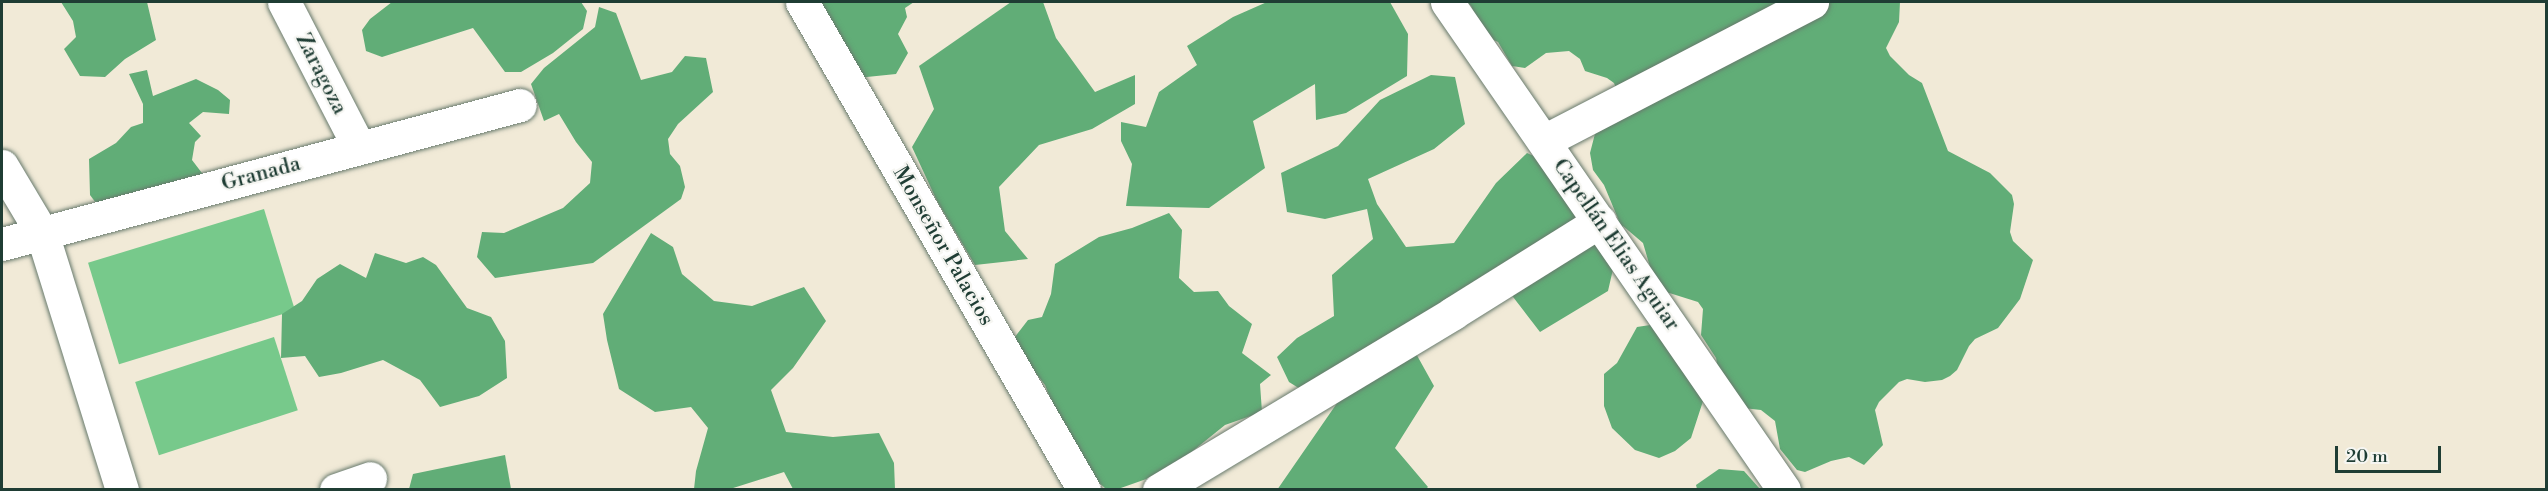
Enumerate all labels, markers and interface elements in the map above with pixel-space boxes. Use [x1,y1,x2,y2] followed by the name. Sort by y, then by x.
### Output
[290,29,352,119] street label: Zaragoza
[219,151,303,197] street label: Granada
[1547,154,1685,336] street label: Capellán Elias Aguiar
[887,162,999,330] street label: Monseñor Palacios
[2338,434,2444,472] scale bar
[2346,445,2388,468] text: 20 m

